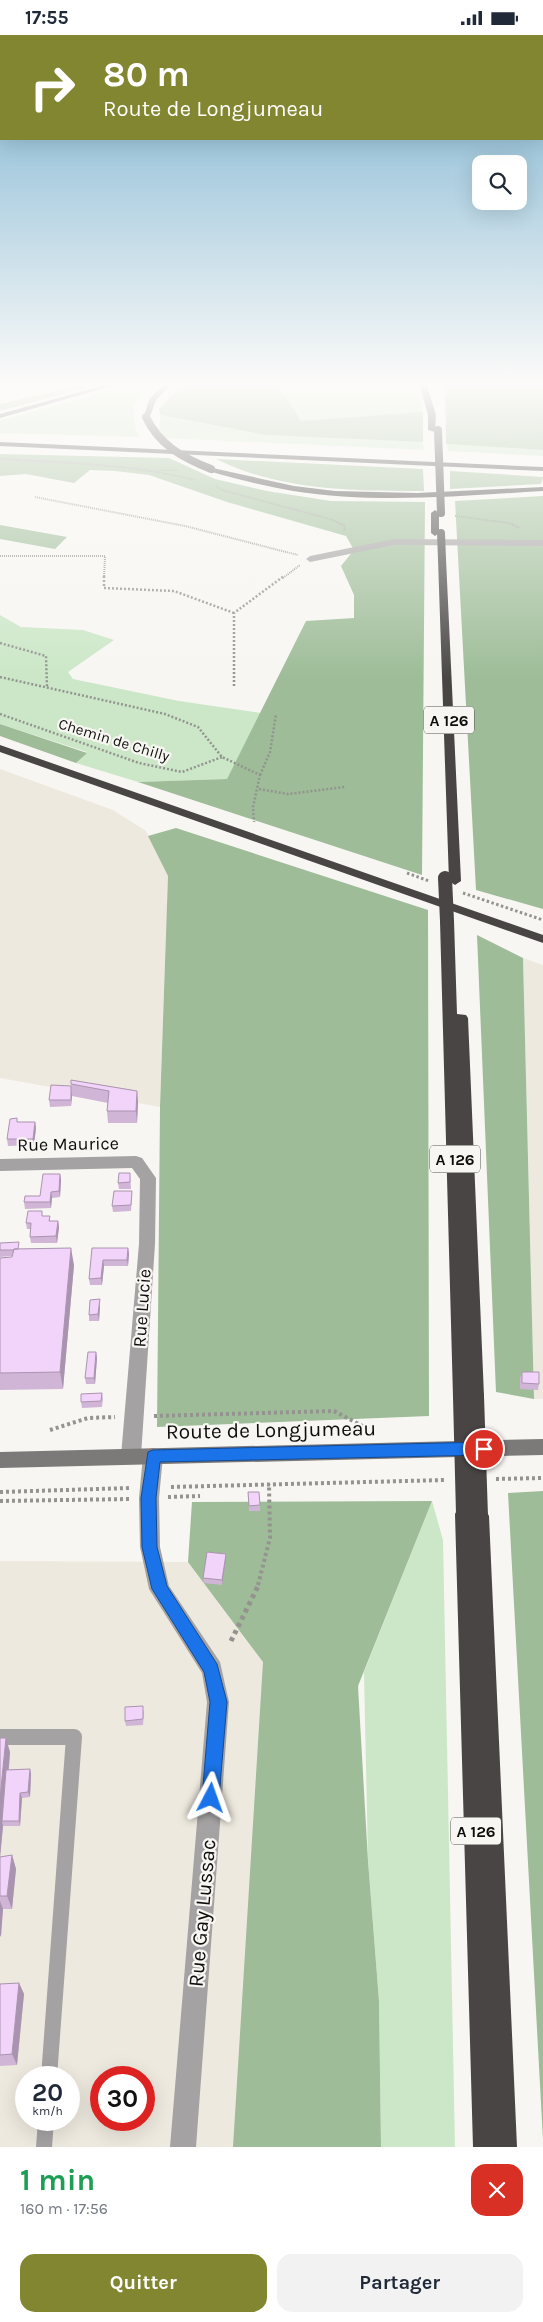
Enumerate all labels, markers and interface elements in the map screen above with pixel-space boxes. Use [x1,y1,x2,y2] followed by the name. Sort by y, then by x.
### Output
[25,7,68,29] text: 17:55
[103,54,190,95] text: 80 m
[20,55,85,120] icon: right
[103,96,323,122] text: Route de Longjumeau
[472,155,527,210] map controls
[472,155,527,210] button: search
[424,707,474,733] road number: A 126
[56,715,172,765] street label: Chemin de Chilly
[17,1132,119,1156] street label: Rue Maurice
[430,1145,480,1173] road number: A 126
[128,1268,156,1348] street label: Rue Lucie
[166,1416,376,1444] street label: Route de Longjumeau
[463,1428,505,1470] pin
[470,1435,498,1463] icon: arrive
[184,1771,236,1823] position arrow
[451,1817,501,1845] road number: A 126
[184,1838,220,1988] street label: Rue Gay Lussac
[90,2066,155,2131] speed limit sign: 30
[32,2078,63,2107] text: 20
[32,2104,63,2118] text: km/h
[20,2162,95,2198] text: 1 min
[471,2164,523,2216] button: close
[20,2199,108,2218] text: 160 m · 17:56
[20,2254,267,2312] button: Quitter
[277,2254,523,2312] button: Partager

